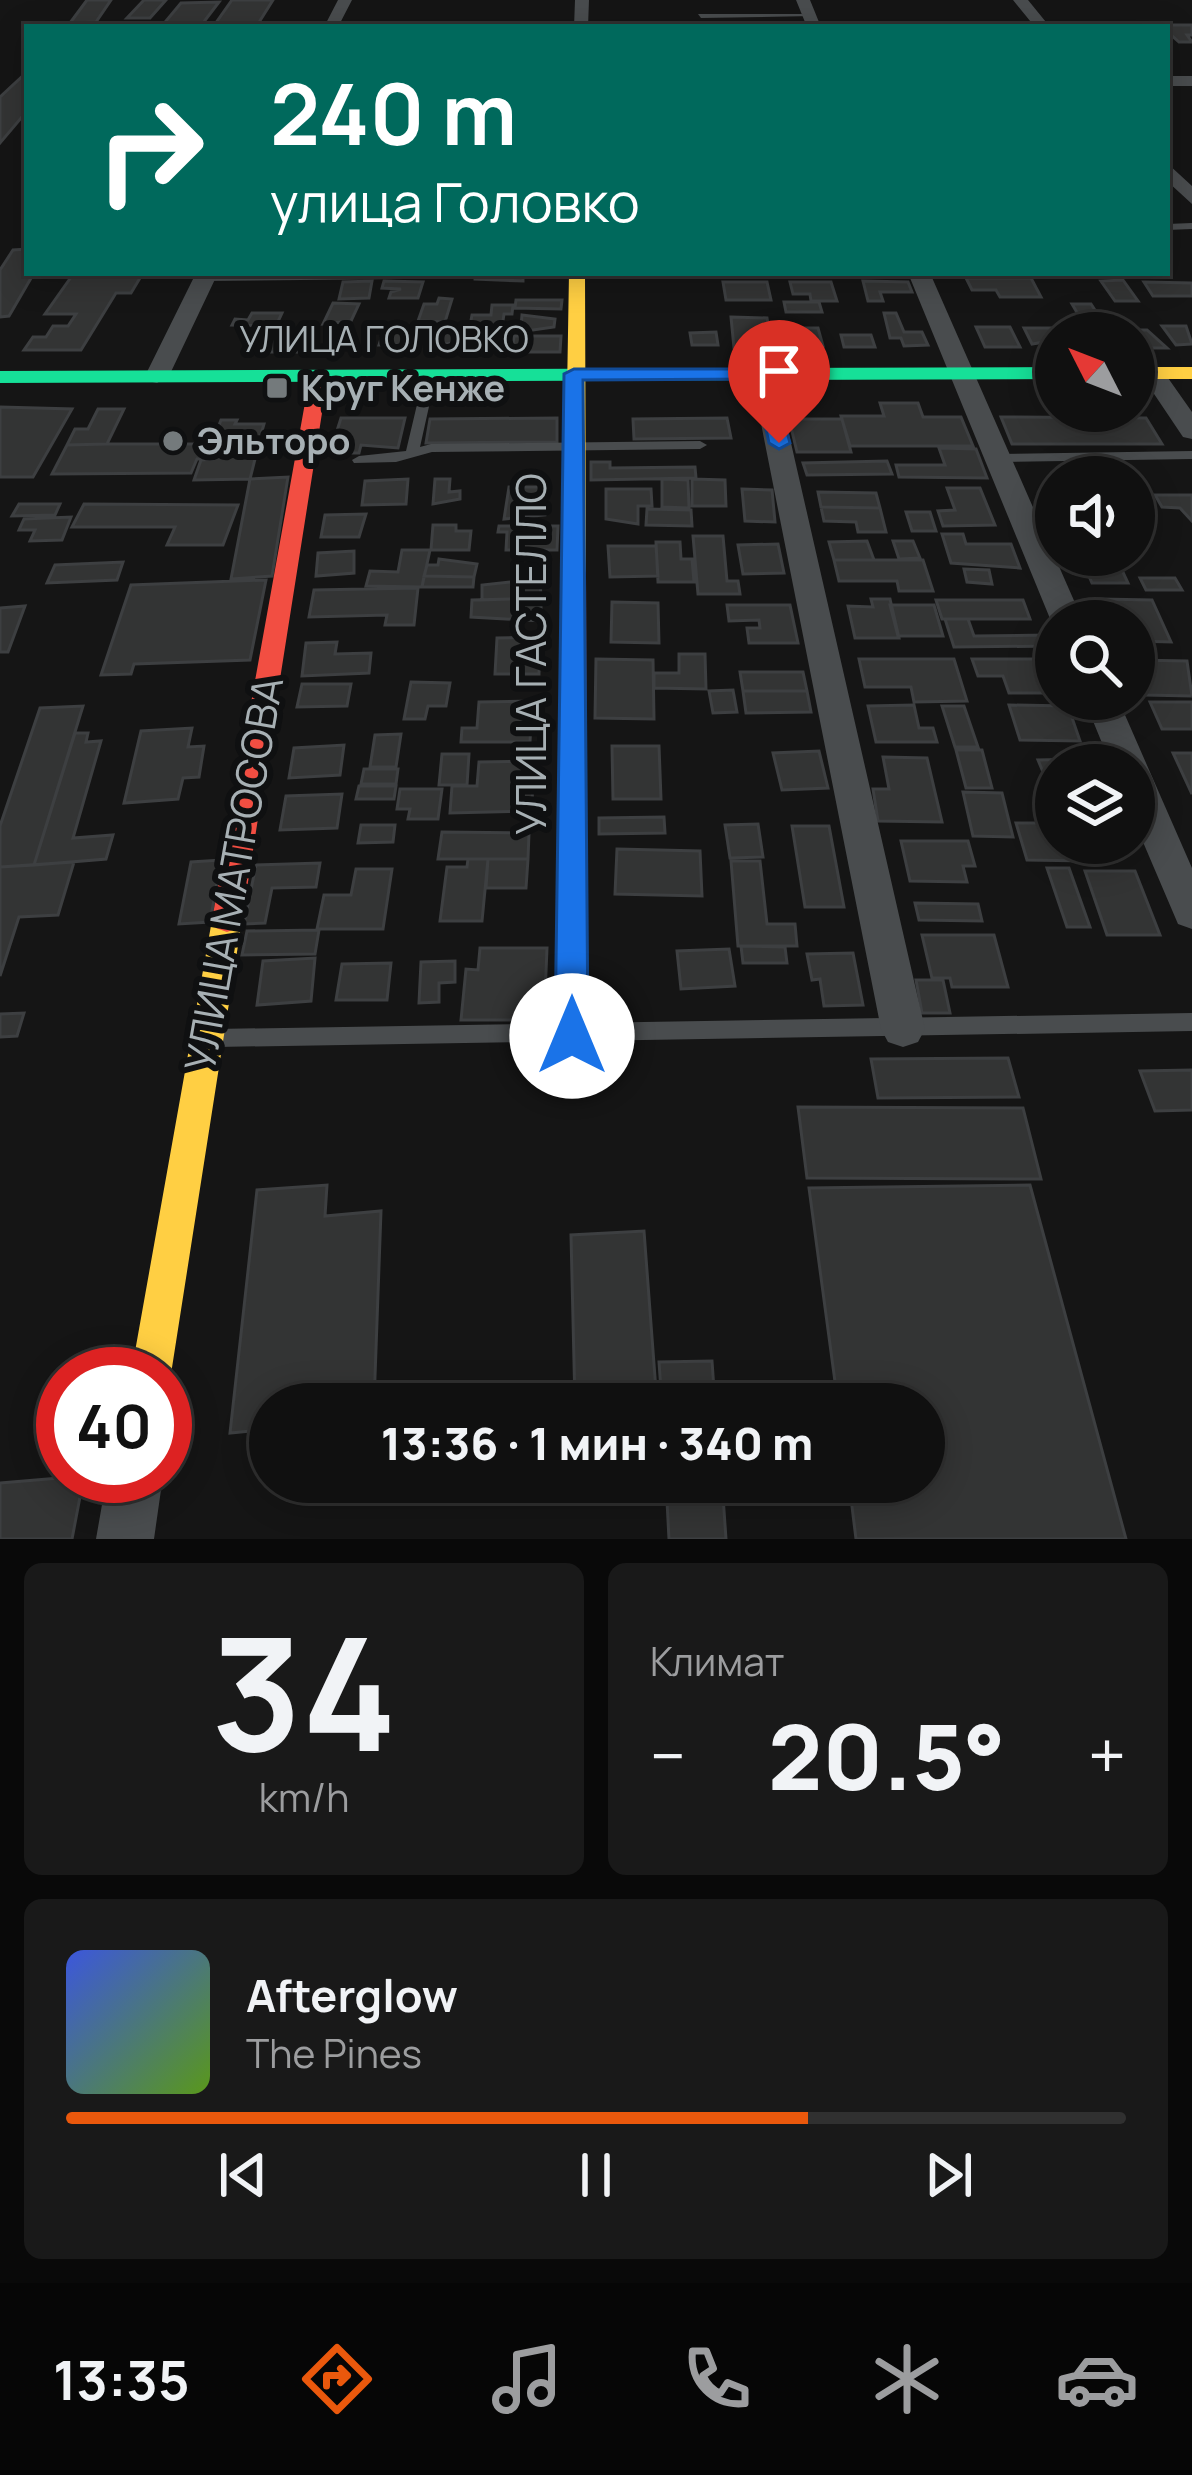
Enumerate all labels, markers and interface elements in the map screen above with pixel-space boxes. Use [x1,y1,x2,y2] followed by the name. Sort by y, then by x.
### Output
[270,55,517,170] text: 240 m
[72,72,228,228] icon: right
[270,164,640,238] text: улица Головко
[1035,312,1155,432] north arrow
[1035,312,1155,864] map controls
[239,314,529,363] street label: УЛИЦА ГОЛОВКО
[728,320,830,443] pin
[746,338,812,404] icon: arrive
[301,363,505,412] place label: Круг Кенже
[264,375,290,401] marker: Круг Кенже
[197,416,351,465] place label: Эльторо
[160,428,186,454] marker: Эльторо
[1035,456,1155,576] button: sound
[501,473,559,835] street label: УЛИЦА ГАСТЕЛЛО
[1035,600,1155,720] button: search
[170,672,296,1076] street label: УЛИЦА МАТРОСОВА
[1035,744,1155,864] button: layers
[509,973,635,1099] position arrow
[36,1347,192,1503] speed limit sign: 40
[381,1412,813,1474] text: 13:36 · 1 мин · 340 m
[211,1585,397,1798] text: 34
[650,1634,785,1688] text: Климат
[768,1694,1005,1817] text: 20.5°
[650,1710,686,1800] text: −
[1088,1710,1126,1800] text: +
[259,1770,349,1824] text: km/h
[246,1964,458,2026] text: Afterglow
[246,2026,422,2080] text: The Pines
[210,2142,276,2208] icon: previous
[563,2142,629,2208] icon: pause
[916,2142,982,2208] icon: next
[295,2337,379,2421] icon: directions
[485,2337,569,2421] icon: music
[675,2337,759,2421] icon: phone
[865,2337,949,2421] icon: climate
[1055,2337,1139,2421] icon: car
[53,2342,190,2416] text: 13:35

